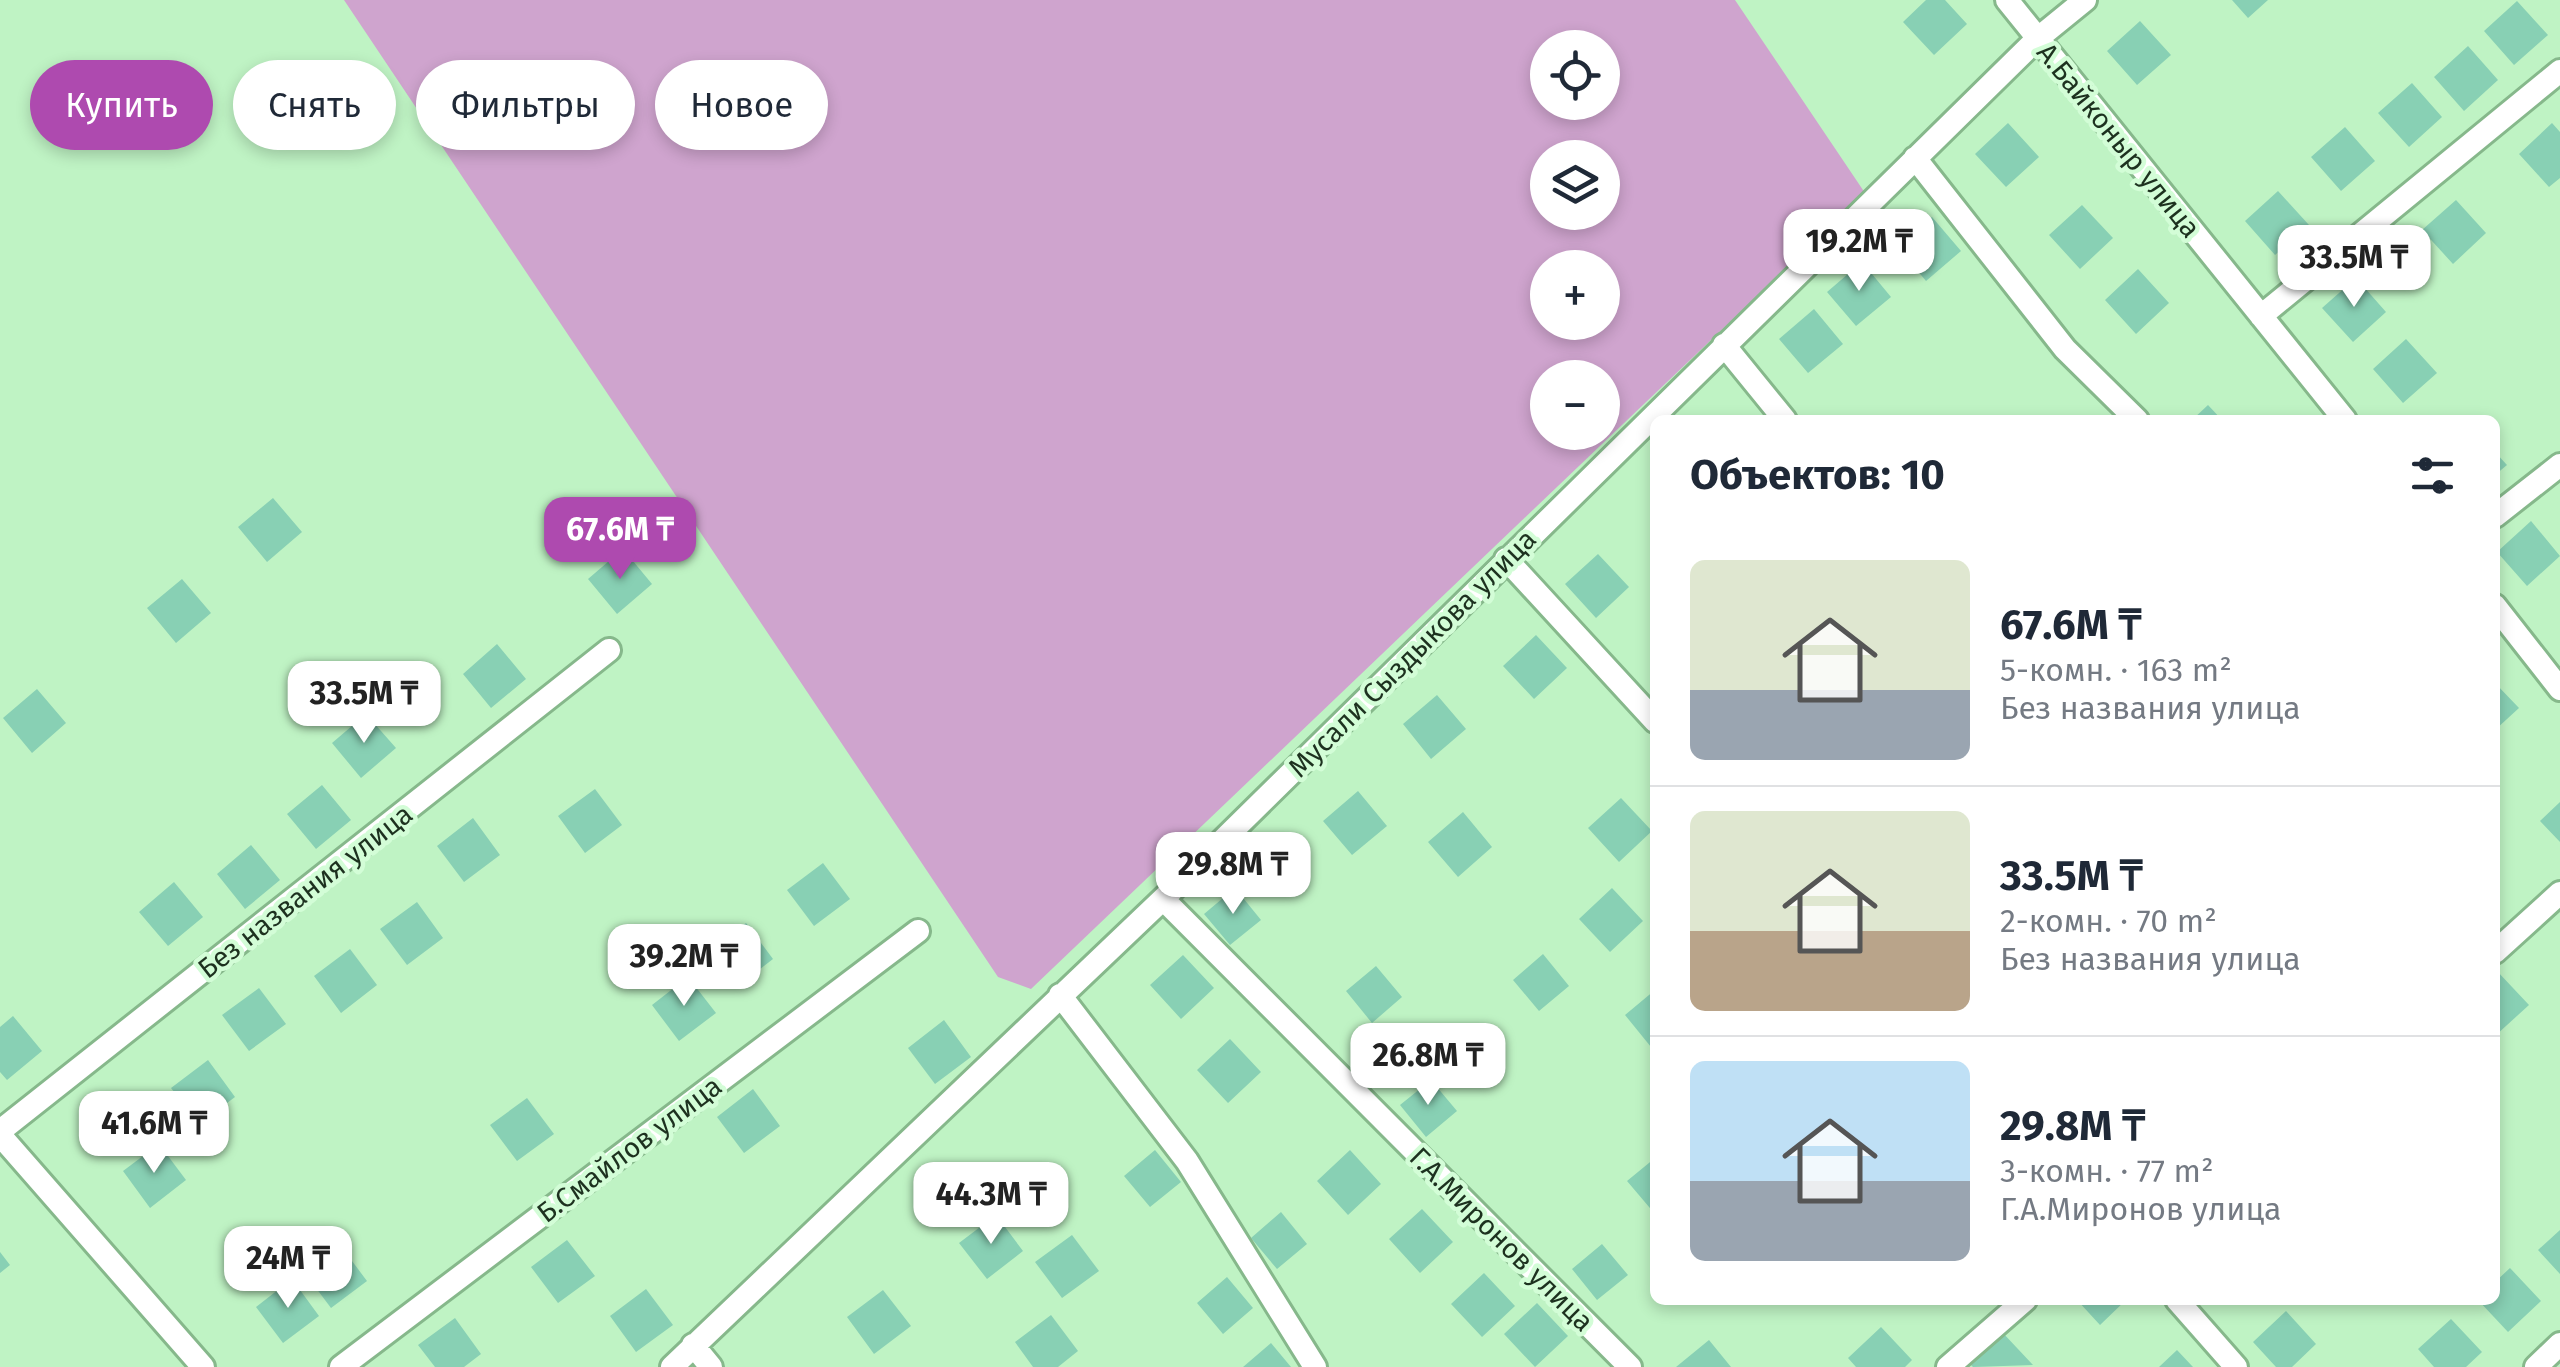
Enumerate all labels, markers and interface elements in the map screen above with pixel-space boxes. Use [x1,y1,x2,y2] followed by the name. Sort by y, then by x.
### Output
[1530,30,1620,450] map controls
[1530,30,1620,120] button: locate
[2030,36,2207,244] street label: А.Байконыр улица
[30,60,213,150] chip: Купить
[233,60,396,150] chip: Снять
[416,60,635,150] chip: Фильтры
[655,60,828,150] chip: Новое
[1530,140,1620,230] button: layers
[1767,209,1951,294] pin: 19.2M ₸
[1805,222,1913,260] text: 19.2M ₸
[2262,225,2446,310] pin: 33.5M ₸
[2300,238,2408,276] text: 33.5M ₸
[1530,250,1620,340] button: +
[1530,360,1620,450] button: −
[2405,448,2460,503] icon: filters
[1690,450,1945,500] text: Объектов: 10
[528,497,712,582] pin: 67.6M ₸
[566,510,674,548] text: 67.6M ₸
[1282,523,1543,784] street label: Мусали Сыздыкова улица
[1770,600,1890,720] icon: home
[2000,600,2142,650] text: 67.6M ₸
[2000,651,2232,689] text: 5-комн. · 163 m²
[272,661,456,746] pin: 33.5M ₸
[310,674,418,712] text: 33.5M ₸
[2000,689,2301,727] text: Без названия улица
[192,797,419,985] street label: Без названия улица
[1141,832,1325,917] pin: 29.8M ₸
[1178,845,1288,883] text: 29.8M ₸
[1770,851,1890,971] icon: home
[2000,851,2143,901] text: 33.5M ₸
[2000,902,2217,940] text: 2-комн. · 70 m²
[592,924,776,1009] pin: 39.2M ₸
[630,937,738,975] text: 39.2M ₸
[2000,940,2301,978] text: Без названия улица
[1336,1023,1520,1108] pin: 26.8M ₸
[1372,1036,1484,1074] text: 26.8M ₸
[530,1069,728,1230] street label: Б.Смайлов улица
[62,1091,246,1176] pin: 41.6M ₸
[1770,1101,1890,1221] icon: home
[2000,1101,2145,1151] text: 29.8M ₸
[101,1104,207,1142] text: 41.6M ₸
[1403,1141,1600,1338] street label: Г.А.Миронов улица
[2000,1152,2214,1190] text: 3-комн. · 77 m²
[899,1162,1083,1247] pin: 44.3M ₸
[935,1175,1047,1213] text: 44.3M ₸
[2000,1190,2282,1228] text: Г.А.Миронов улица
[218,1226,358,1311] pin: 24M ₸
[246,1239,330,1277] text: 24M ₸

